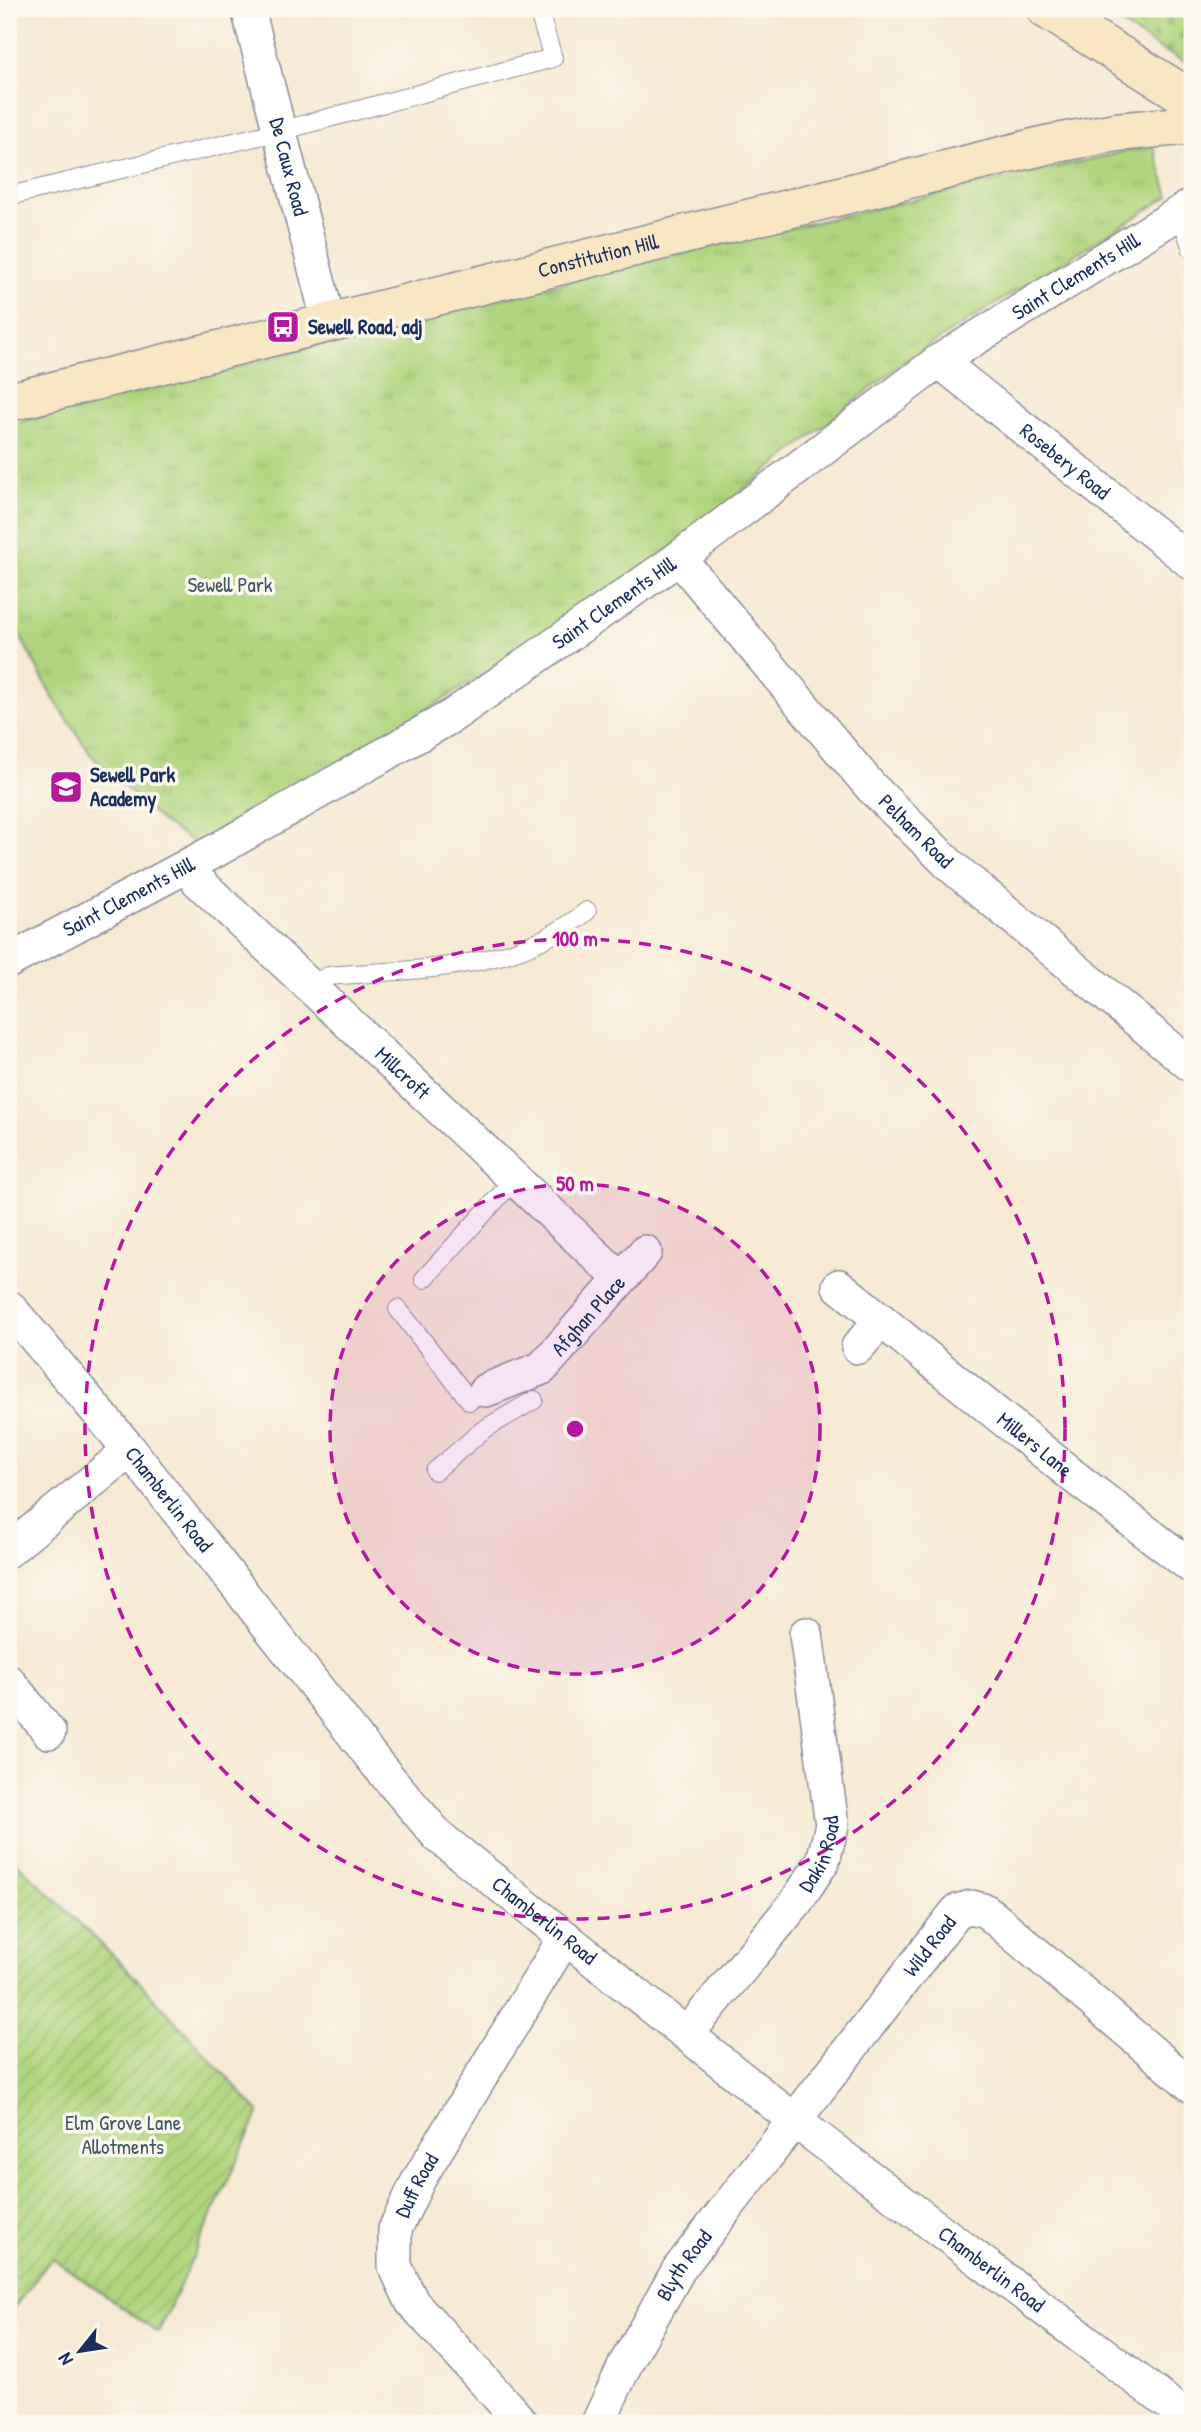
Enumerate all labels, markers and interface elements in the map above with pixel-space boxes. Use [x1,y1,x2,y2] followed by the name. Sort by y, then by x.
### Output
[263,115,316,219] street label: De Caux Road
[1006,225,1146,327] street label: Saint Clements Hill
[535,226,662,284] street label: Constitution Hill
[264,308,302,346] bus stop icon: Sewell Road, adj
[308,312,423,341] place label: Sewell Road, adj
[1014,416,1116,506] street label: Rosebery Road
[546,549,683,656] street label: Saint Clements Hill
[187,570,273,599] park label: Sewell Park
[90,760,175,814] place label: Sewell Park Academy
[47,768,85,806] school or university icon: Sewell Park Academy
[872,787,960,875] street label: Pelham Road
[58,849,201,944] street label: Saint Clements Hill
[552,924,598,953] text: 100 m
[369,1040,437,1107] street label: Millcroft
[556,1169,594,1198] text: 50 m
[544,1269,632,1362] street label: Afghan Place
[991,1405,1079,1484] street label: Millers Lane
[563,1417,587,1441] centre of rings
[118,1440,220,1558] street label: Chamberlin Road
[791,1814,846,1898] street label: Dakin Road
[486,1869,603,1971] street label: Chamberlin Road
[896,1909,963,1983] street label: Wild Road
[65,2108,181,2161] park label: Elm Grove Lane Allotments
[388,2148,445,2222] street label: Duff Road
[932,2219,1051,2319] street label: Chamberlin Road
[649,2223,718,2306] street label: Blyth Road
[46,2316,116,2386] north arrow
[51,2349,79,2370] text: N

